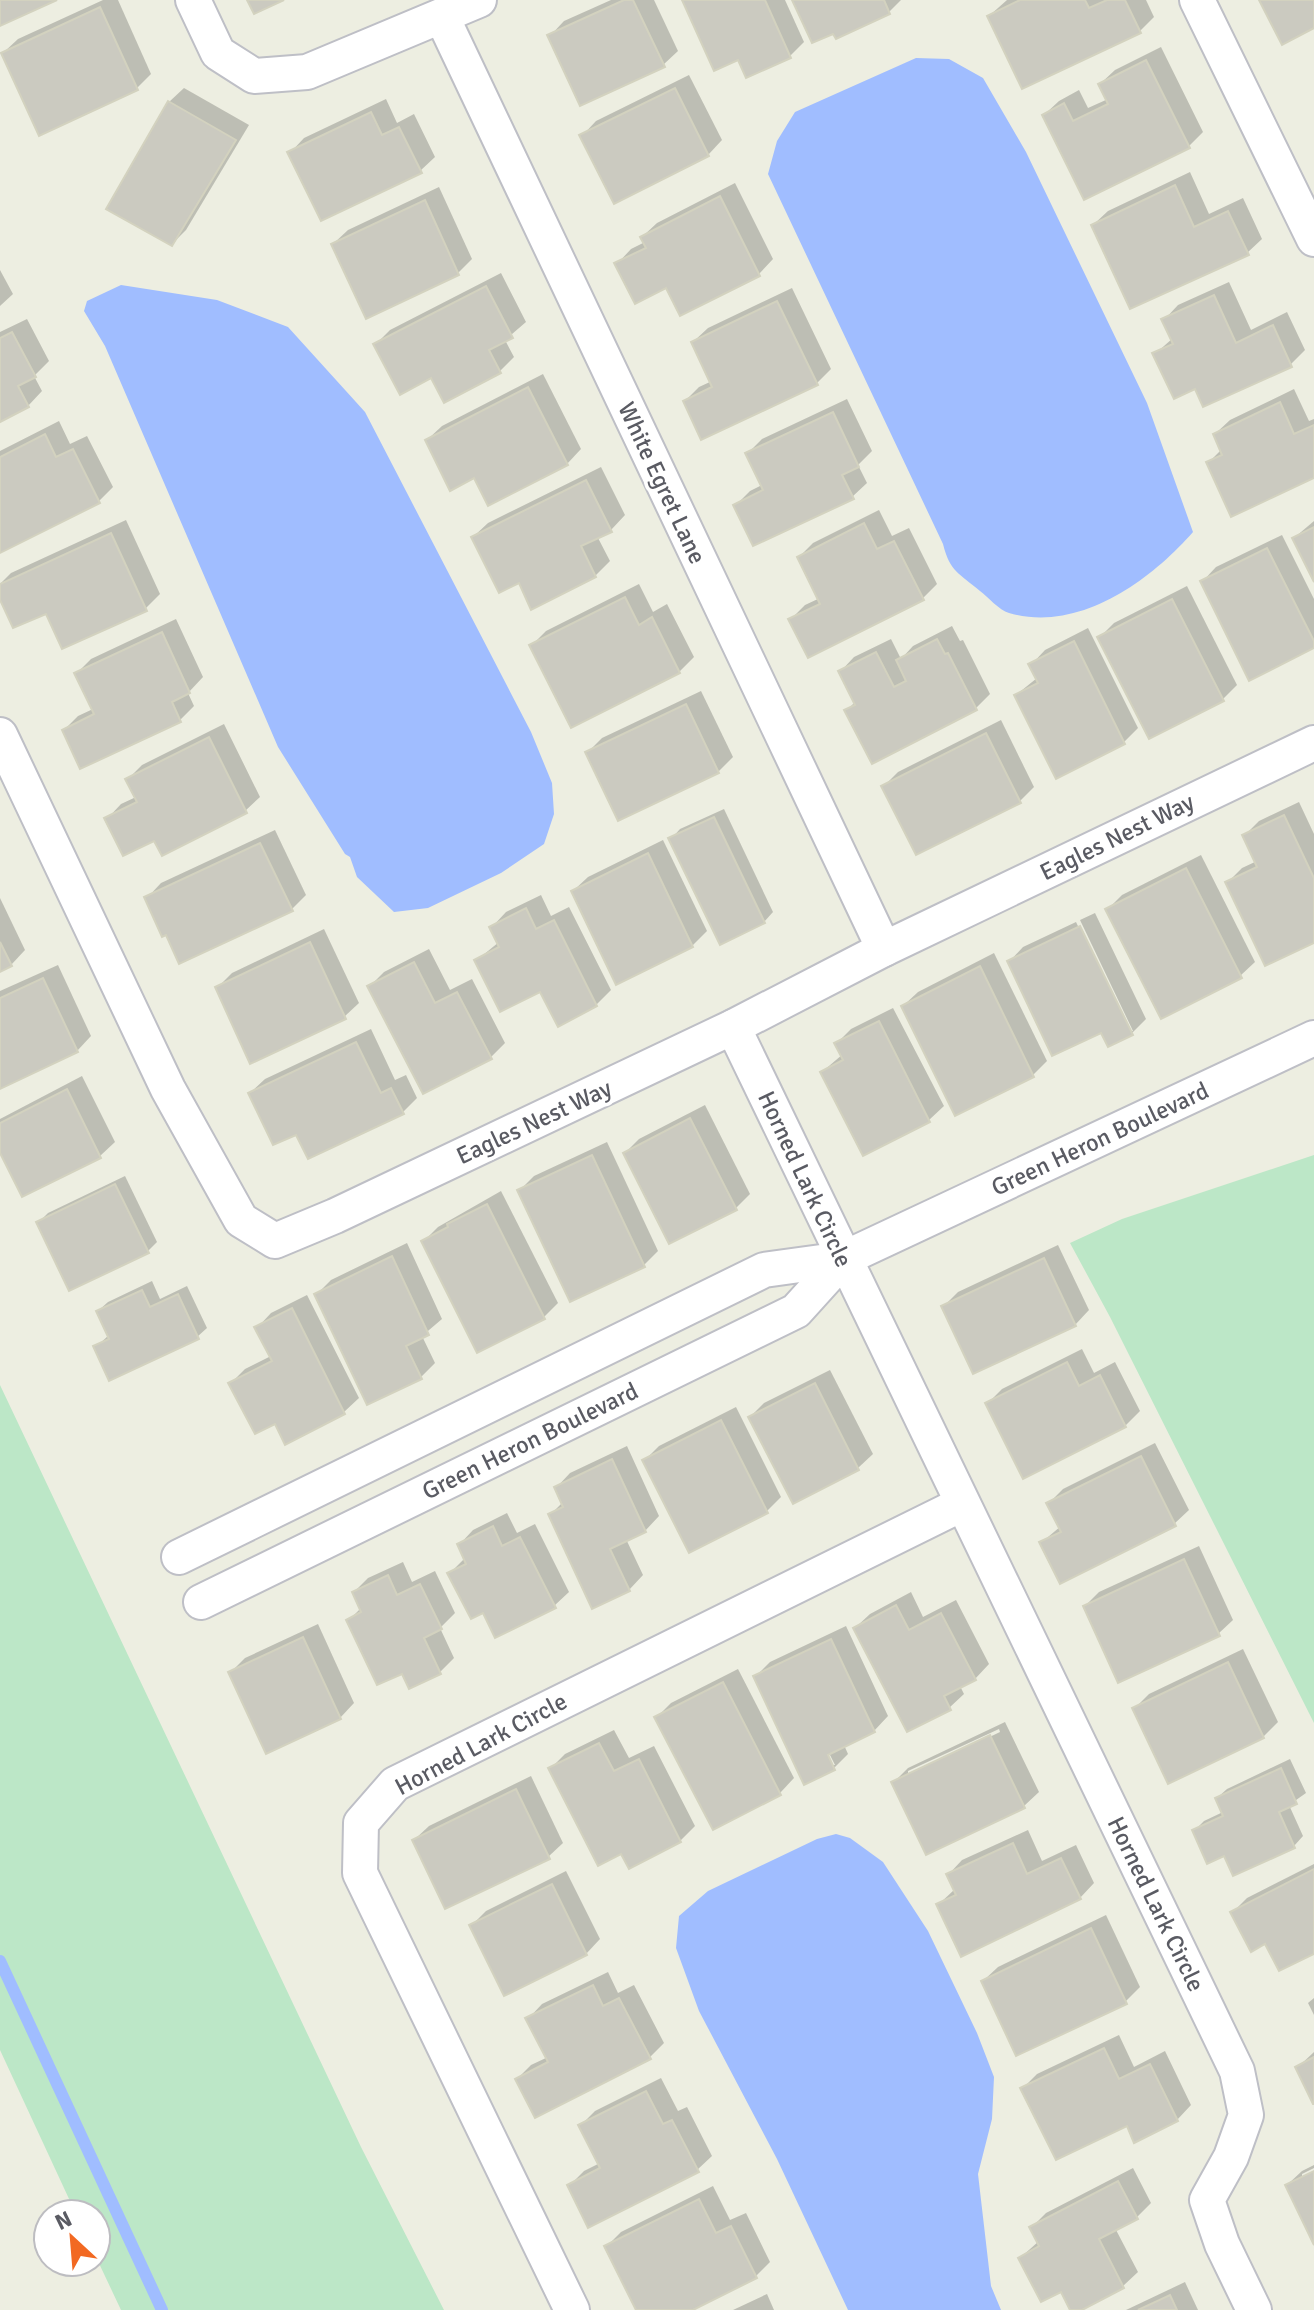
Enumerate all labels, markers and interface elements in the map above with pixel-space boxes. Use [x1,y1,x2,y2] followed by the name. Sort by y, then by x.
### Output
[611,397,713,569] street label: White Egret Lane
[1035,787,1199,887] street label: Eagles Nest Way
[452,1073,616,1171] street label: Eagles Nest Way
[986,1075,1214,1203] street label: Green Heron Boulevard
[751,1086,859,1272] street label: Horned Lark Circle
[417,1376,643,1506] street label: Green Heron Boulevard
[390,1686,572,1802] street label: Horned Lark Circle
[1101,1812,1211,1996] street label: Horned Lark Circle
[32,2198,112,2278] north arrow
[51,2205,76,2236] text: N

